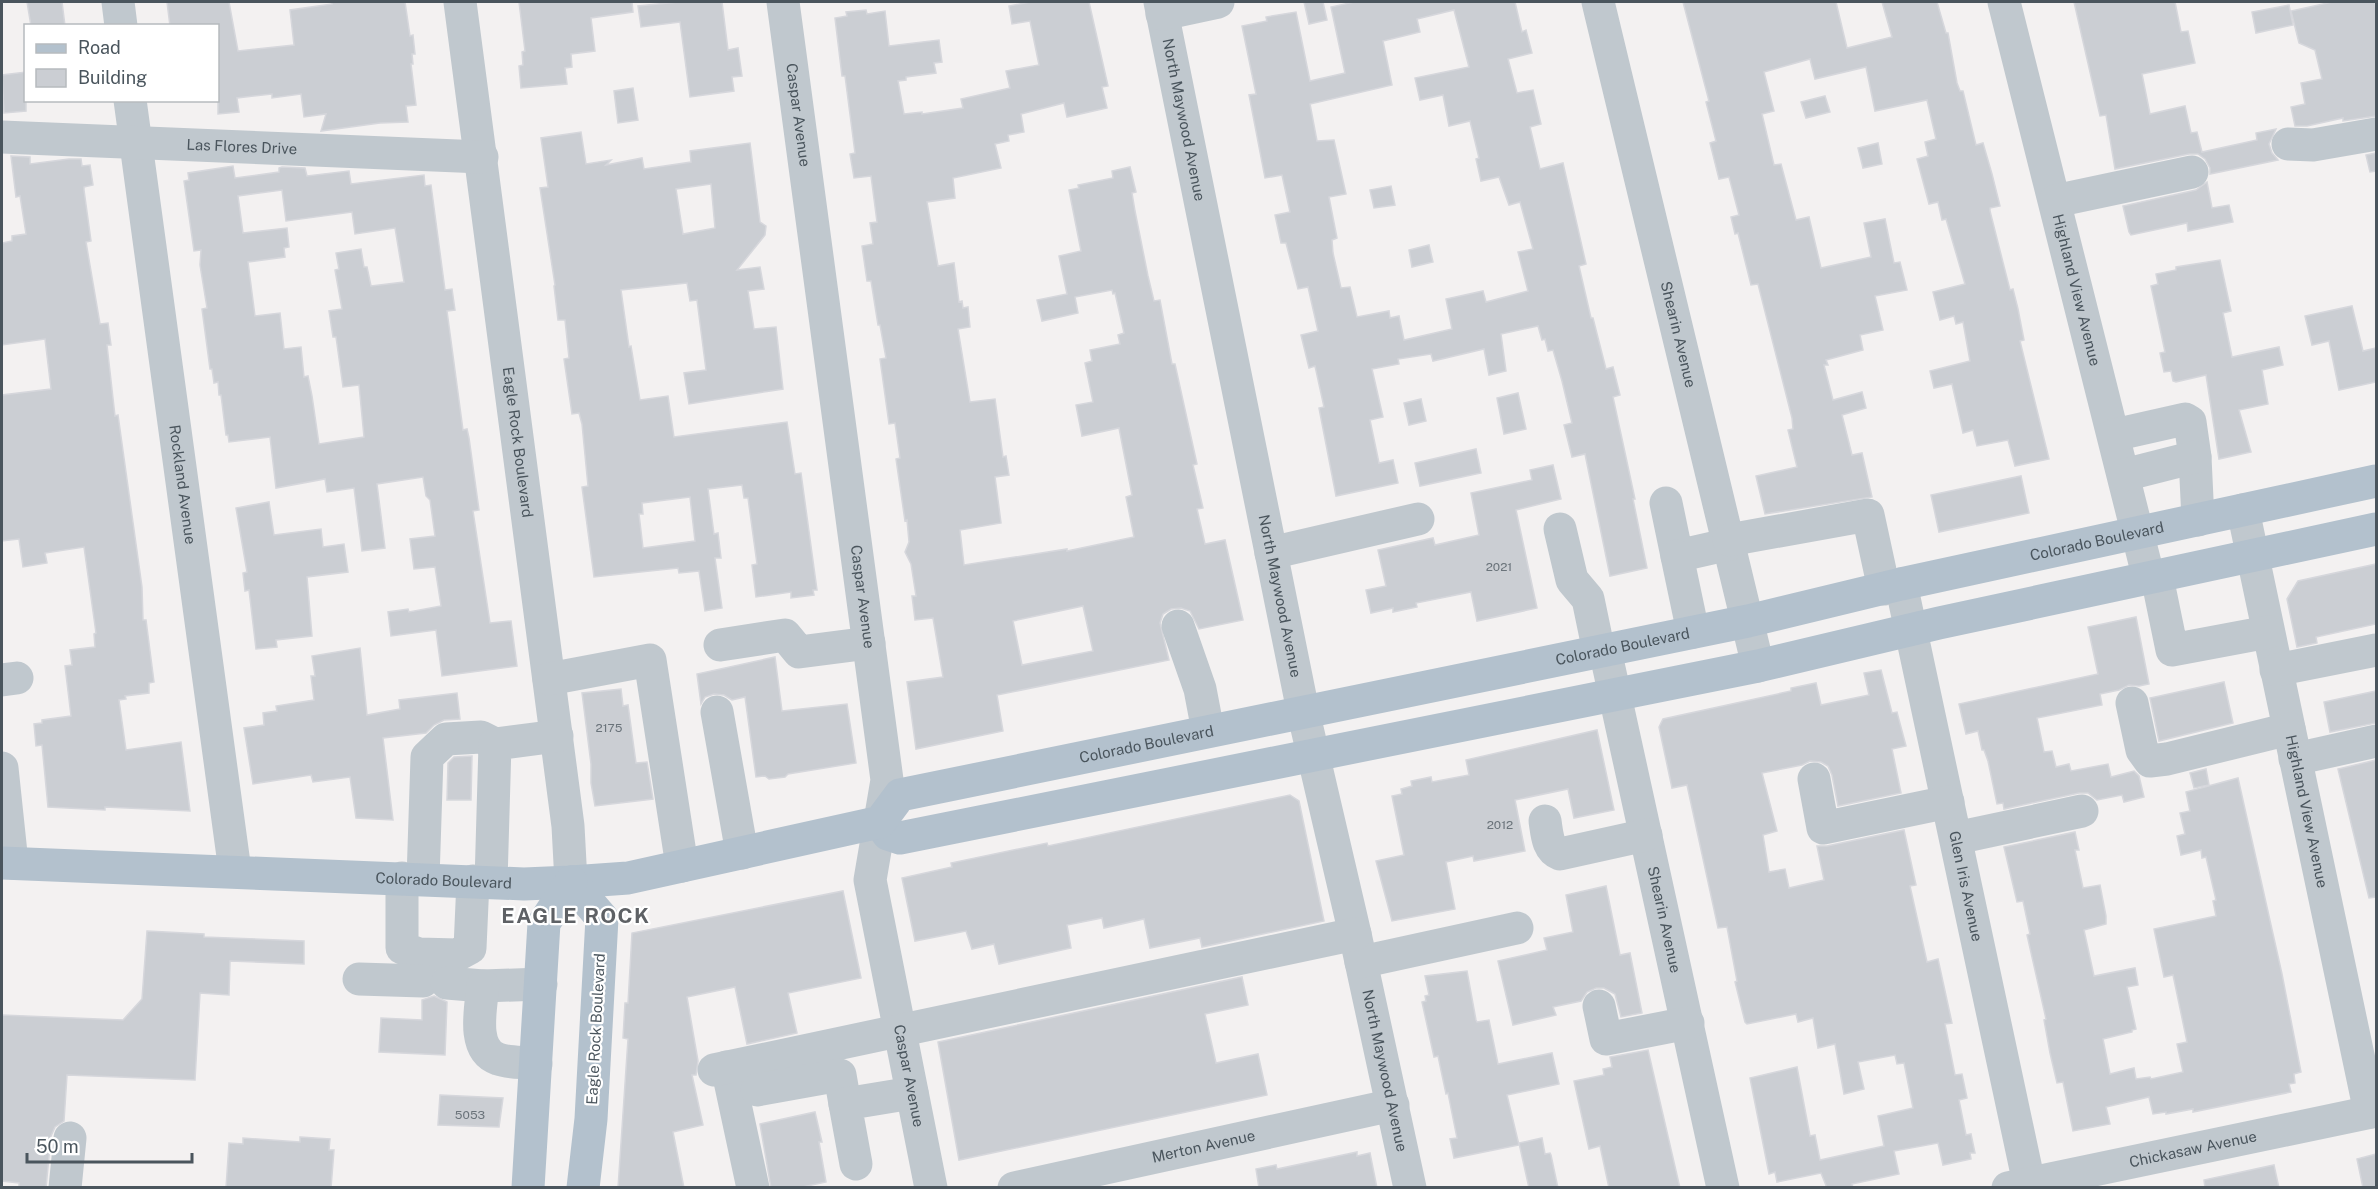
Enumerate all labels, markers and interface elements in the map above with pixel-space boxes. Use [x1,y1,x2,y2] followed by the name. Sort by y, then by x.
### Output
[24,24,219,102] legend
[78,37,121,58] text: Road
[1160,37,1209,202] street label: North Maywood Avenue
[783,62,814,168] street label: Caspar Avenue
[78,67,147,88] text: Building
[186,136,298,157] street label: Las Flores Drive
[2050,212,2104,368] street label: Highland View Avenue
[1658,279,1700,389] street label: Shearin Avenue
[500,366,536,519] street label: Eagle Rock Boulevard
[166,424,199,545] street label: Rockland Avenue
[1256,513,1305,679] street label: North Maywood Avenue
[2028,518,2165,564] street label: Colorado Boulevard
[848,544,878,649] street label: Caspar Avenue
[1486,560,1512,574] house number: 2021
[1554,624,1691,668] street label: Colorado Boulevard
[596,721,623,735] house number: 2175
[1078,722,1215,766] street label: Colorado Boulevard
[2283,733,2331,889] street label: Highland View Avenue
[1487,818,1513,832] house number: 2012
[1946,829,1986,943] street label: Glen Iris Avenue
[1645,864,1685,975] street label: Shearin Avenue
[375,869,512,892] street label: Colorado Boulevard
[501,903,651,928] district label: EAGLE ROCK
[583,953,608,1105] street label: Eagle Rock Boulevard
[1359,988,1411,1153] street label: North Maywood Avenue
[891,1023,928,1129] street label: Caspar Avenue
[455,1108,485,1122] house number: 5053
[27,1126,192,1164] scale bar
[1150,1126,1257,1166] street label: Merton Avenue
[2128,1127,2258,1170] street label: Chickasaw Avenue
[36,1136,79,1157] text: 50 m

